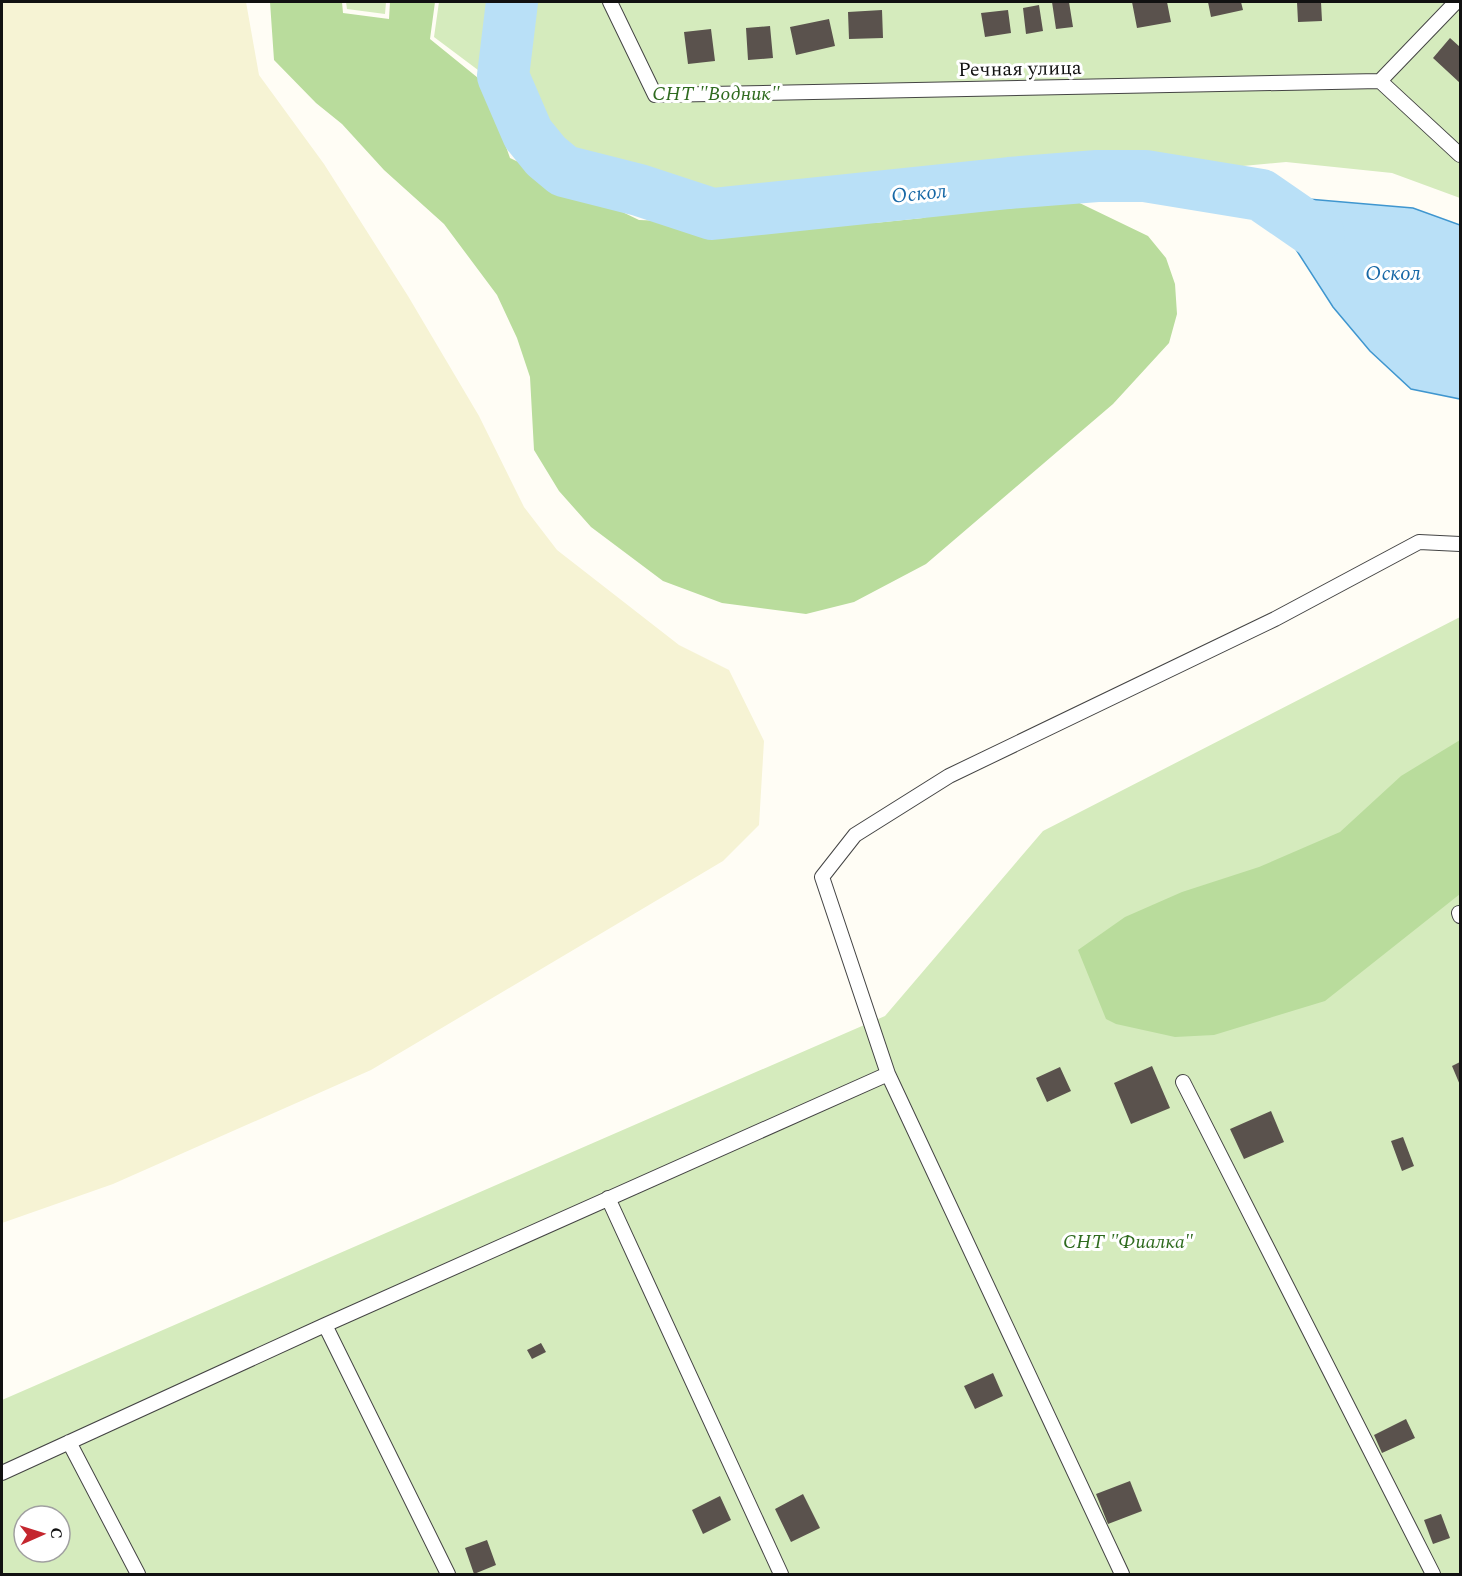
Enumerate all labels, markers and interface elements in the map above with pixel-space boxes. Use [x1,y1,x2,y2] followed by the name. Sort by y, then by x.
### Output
[958,53,1082,85] street label: Речная улица
[652,79,780,109] park label: СНТ "Водник"
[890,175,948,213] water label: Оскол
[1365,258,1421,290] water label: Оскол
[1063,1227,1193,1257] park label: СНТ "Фиалка"
[12,1504,72,1564] north arrow
[44,1527,68,1540] text: С

